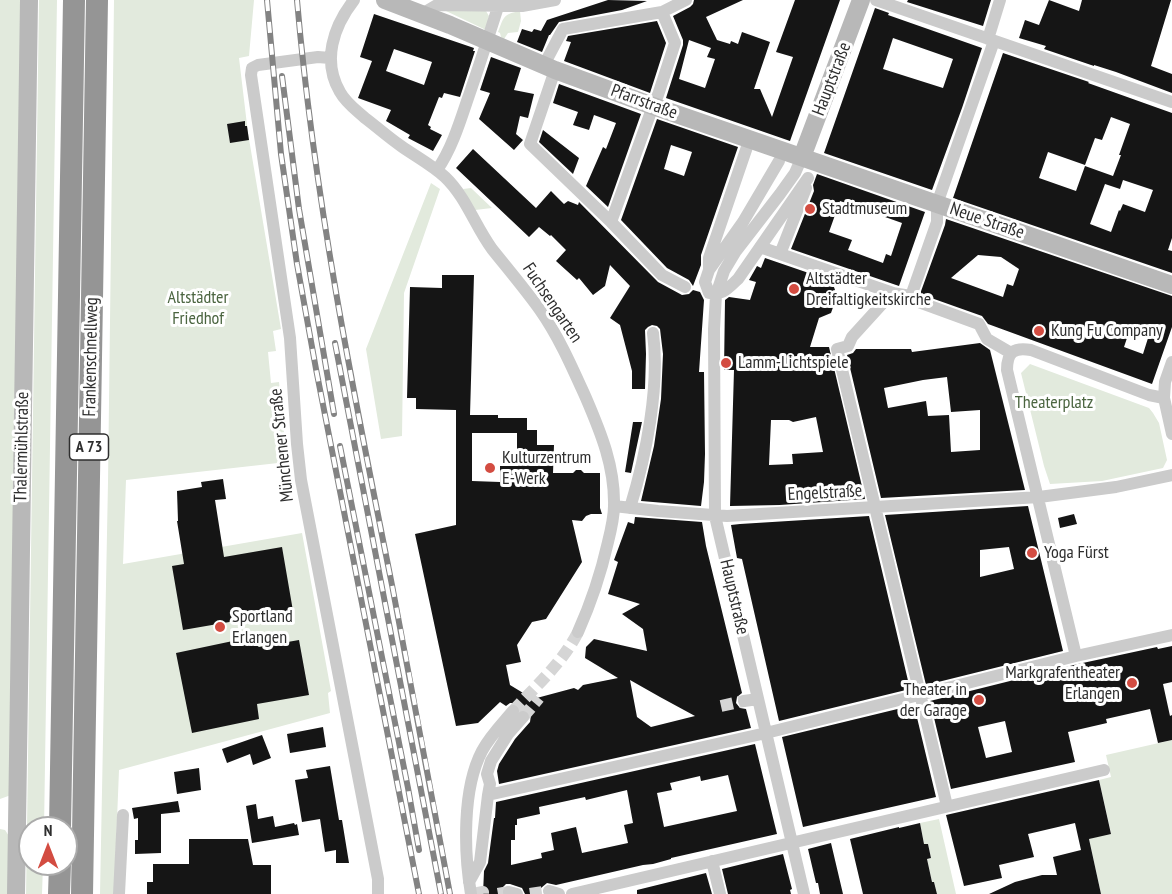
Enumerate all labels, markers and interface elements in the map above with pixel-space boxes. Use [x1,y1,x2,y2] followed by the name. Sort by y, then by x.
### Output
[808,39,856,119] street label: Hauptstraße
[608,80,680,124] street label: Pfarrstraße
[822,198,907,220] place label: Stadtmuseum
[947,198,1027,244] street label: Neue Straße
[803,202,817,216] marker: Stadtmuseum
[517,259,587,347] street label: Fuchsengarten
[806,268,931,310] place label: Altstädter Dreifaltigkeitskirche
[787,282,801,296] marker: Altstädter Dreifaltigkeitskirche
[168,287,228,330] park label: Altstädter Friedhof
[79,297,103,417] street label: Frankenschnellweg
[1051,320,1163,342] place label: Kung Fu Company
[1032,324,1046,338] marker: Kung Fu Company
[738,352,849,374] place label: Lamm-Lichtspiele
[719,356,733,370] marker: Lamm-Lichtspiele
[265,387,299,503] street label: Münchener Straße
[10,391,34,503] street label: Thalermühlstraße
[1015,392,1093,414] park label: Theaterplatz
[70,434,109,460] road number: A 73
[502,447,591,490] place label: Kulturzentrum E-Werk
[483,461,497,475] marker: Kulturzentrum E-Werk
[787,480,863,506] street label: Engelstraße
[1044,542,1109,564] place label: Yoga Fürst
[1025,546,1039,560] marker: Yoga Fürst
[715,557,753,637] street label: Hauptstraße
[232,606,293,648] place label: Sportland Erlangen
[213,620,227,634] marker: Sportland Erlangen
[1005,662,1120,704] place label: Markgrafentheater Erlangen
[1125,676,1139,690] marker: Markgrafentheater Erlangen
[900,679,967,722] place label: Theater in der Garage
[972,693,986,707] marker: Theater in der Garage
[18,816,78,876] north arrow
[44,820,52,840] text: N

